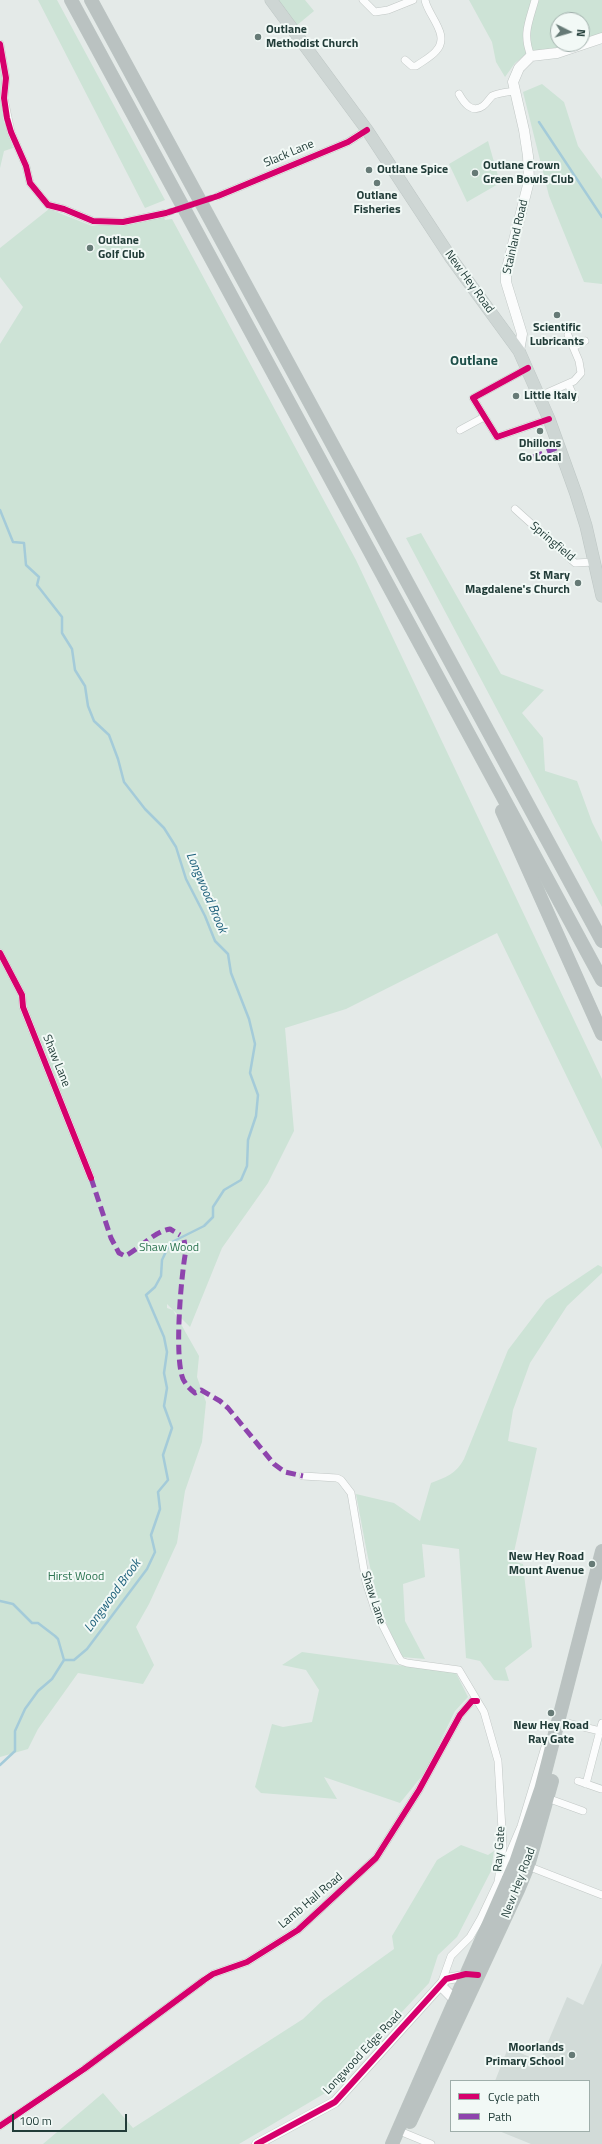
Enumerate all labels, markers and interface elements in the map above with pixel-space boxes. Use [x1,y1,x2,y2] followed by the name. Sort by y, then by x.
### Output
[550,12,590,52] north arrow
[266,23,358,51] place label: Outlane Methodist Church
[573,28,589,37] text: N
[253,32,263,42] marker: Outlane Methodist Church
[262,137,316,171] street label: Slack Lane
[483,159,574,187] place label: Outlane Crown Green Bowls Club
[377,163,448,177] place label: Outlane Spice
[364,165,374,175] marker: Outlane Spice
[470,168,480,178] marker: Outlane Crown Green Bowls Club
[372,178,382,188] marker: Outlane Fisheries
[353,189,401,217] place label: Outlane Fisheries
[500,198,532,276] street label: Stainland Road
[98,234,145,262] place label: Outlane Golf Club
[85,243,95,253] marker: Outlane Golf Club
[441,248,497,316] street label: New Hey Road
[552,310,562,320] marker: Scientific Lubricants
[530,321,584,349] place label: Scientific Lubricants
[450,354,498,370] district label: Outlane
[524,389,577,403] place label: Little Italy
[511,391,521,401] marker: Little Italy
[535,426,545,436] marker: Dhillons Go Local
[518,437,562,465] place label: Dhillons Go Local
[527,519,577,565] street label: Springfield
[465,569,570,597] place label: St Mary Magdalene's Church
[573,578,583,588] marker: St Mary Magdalene's Church
[182,850,230,936] water label: Longwood Brook
[39,1033,73,1089] street label: Shaw Lane
[139,1241,199,1255] park label: Shaw Wood
[509,1550,584,1578] place label: New Hey Road Mount Avenue
[81,1557,145,1635] water label: Longwood Brook
[587,1559,597,1569] marker: New Hey Road Mount Avenue
[48,1570,104,1584] park label: Hirst Wood
[358,1570,388,1626] street label: Shaw Lane
[546,1708,556,1718] marker: New Hey Road Ray Gate
[513,1719,589,1747] place label: New Hey Road Ray Gate
[491,1826,509,1872] street label: Ray Gate
[499,1846,539,1920] street label: New Hey Road
[276,1870,346,1932] street label: Lamb Hall Road
[321,2008,405,2098] street label: Longwood Edge Road
[486,2041,564,2069] place label: Moorlands Primary School
[567,2050,577,2060] marker: Moorlands Primary School
[450,2080,590,2132] legend
[488,2087,540,2106] text: Cycle path
[14,2106,129,2132] scale bar
[488,2107,512,2126] text: Path
[19,2111,52,2130] text: 100 m

